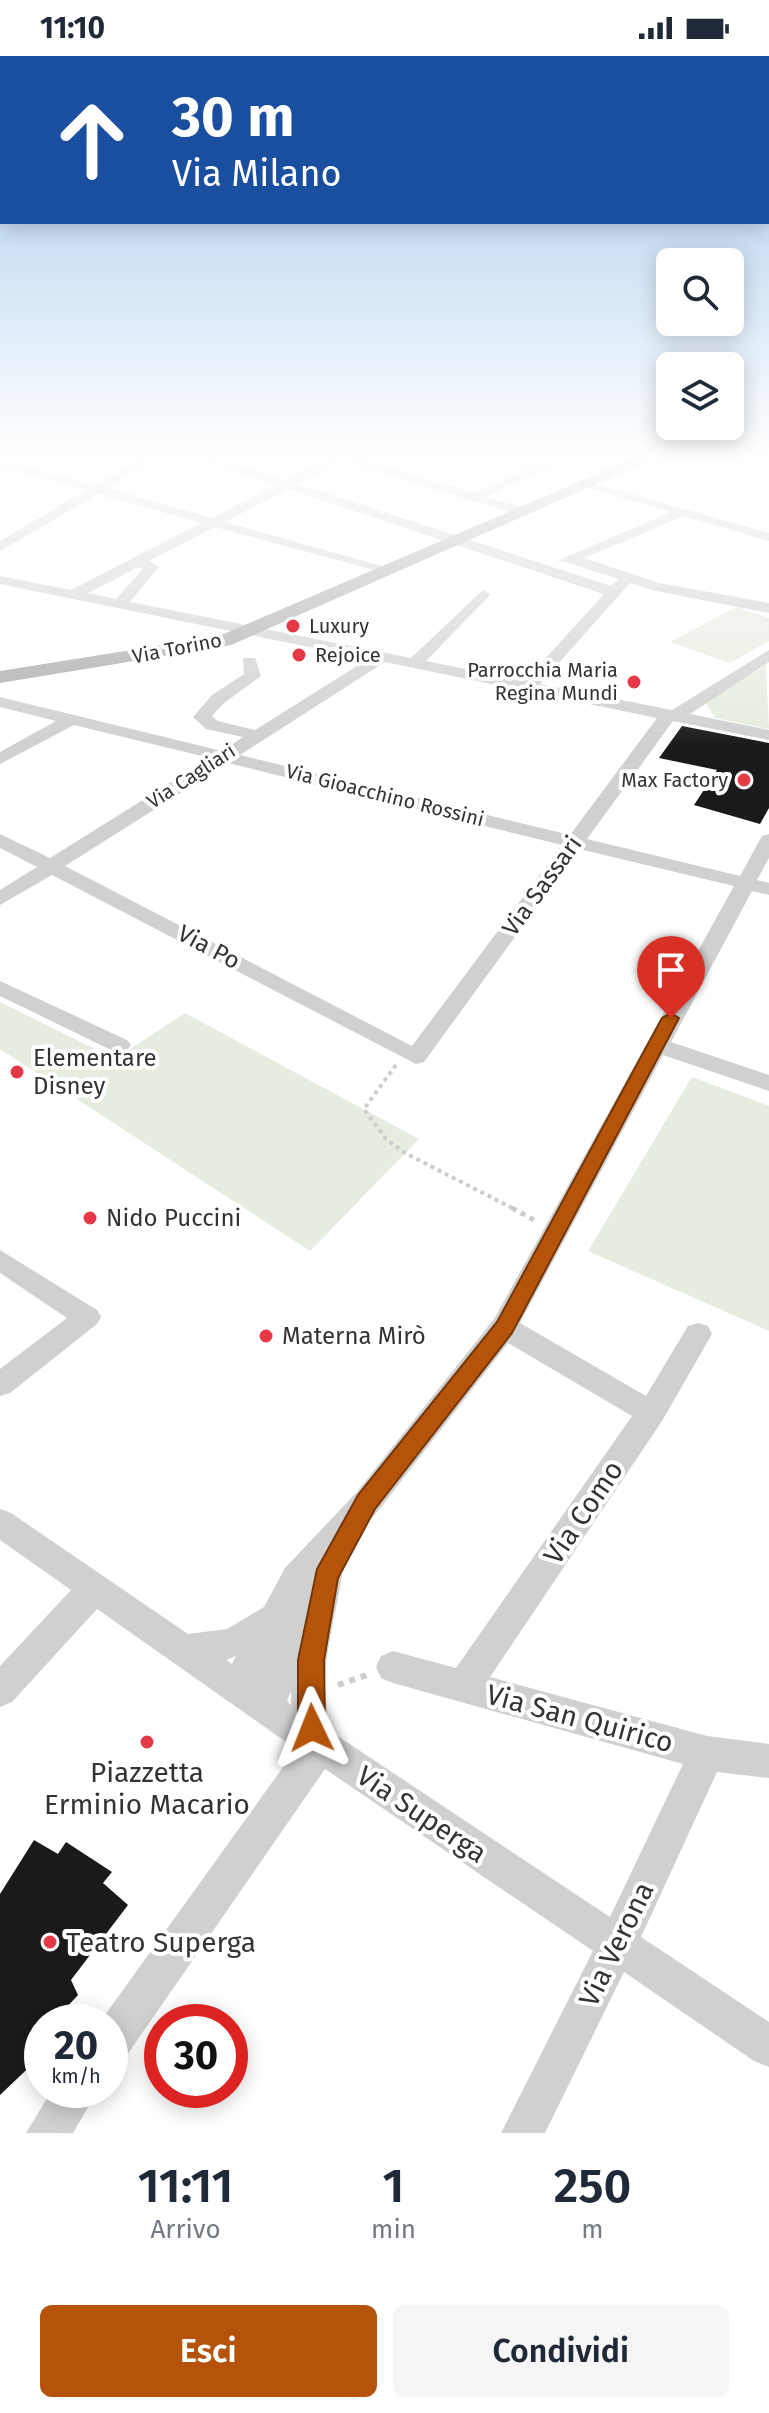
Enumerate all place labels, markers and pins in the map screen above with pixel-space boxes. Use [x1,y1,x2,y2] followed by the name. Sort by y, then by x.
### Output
[309,614,369,638] place label: Luxury
[284,617,302,635] marker: Luxury
[315,643,381,667] place label: Rejoice
[290,646,308,664] marker: Rejoice
[467,658,618,705] place label: Parrocchia Maria Regina Mundi
[625,673,643,691] marker: Parrocchia Maria Regina Mundi
[621,768,728,792] place label: Max Factory
[735,771,753,789] marker: Max Factory
[637,936,705,1018] pin
[33,1044,157,1100] place label: Elementare Disney
[8,1063,26,1081] marker: Elementare Disney
[106,1204,241,1232] place label: Nido Puccini
[81,1209,99,1227] marker: Nido Puccini
[282,1322,426,1350] place label: Materna Mirò
[257,1327,275,1345] marker: Materna Mirò
[138,1733,156,1751] marker: Piazzetta Erminio Macario
[44,1756,250,1821] place label: Piazzetta Erminio Macario
[66,1926,256,1959] place label: Teatro Superga
[41,1933,59,1951] marker: Teatro Superga

